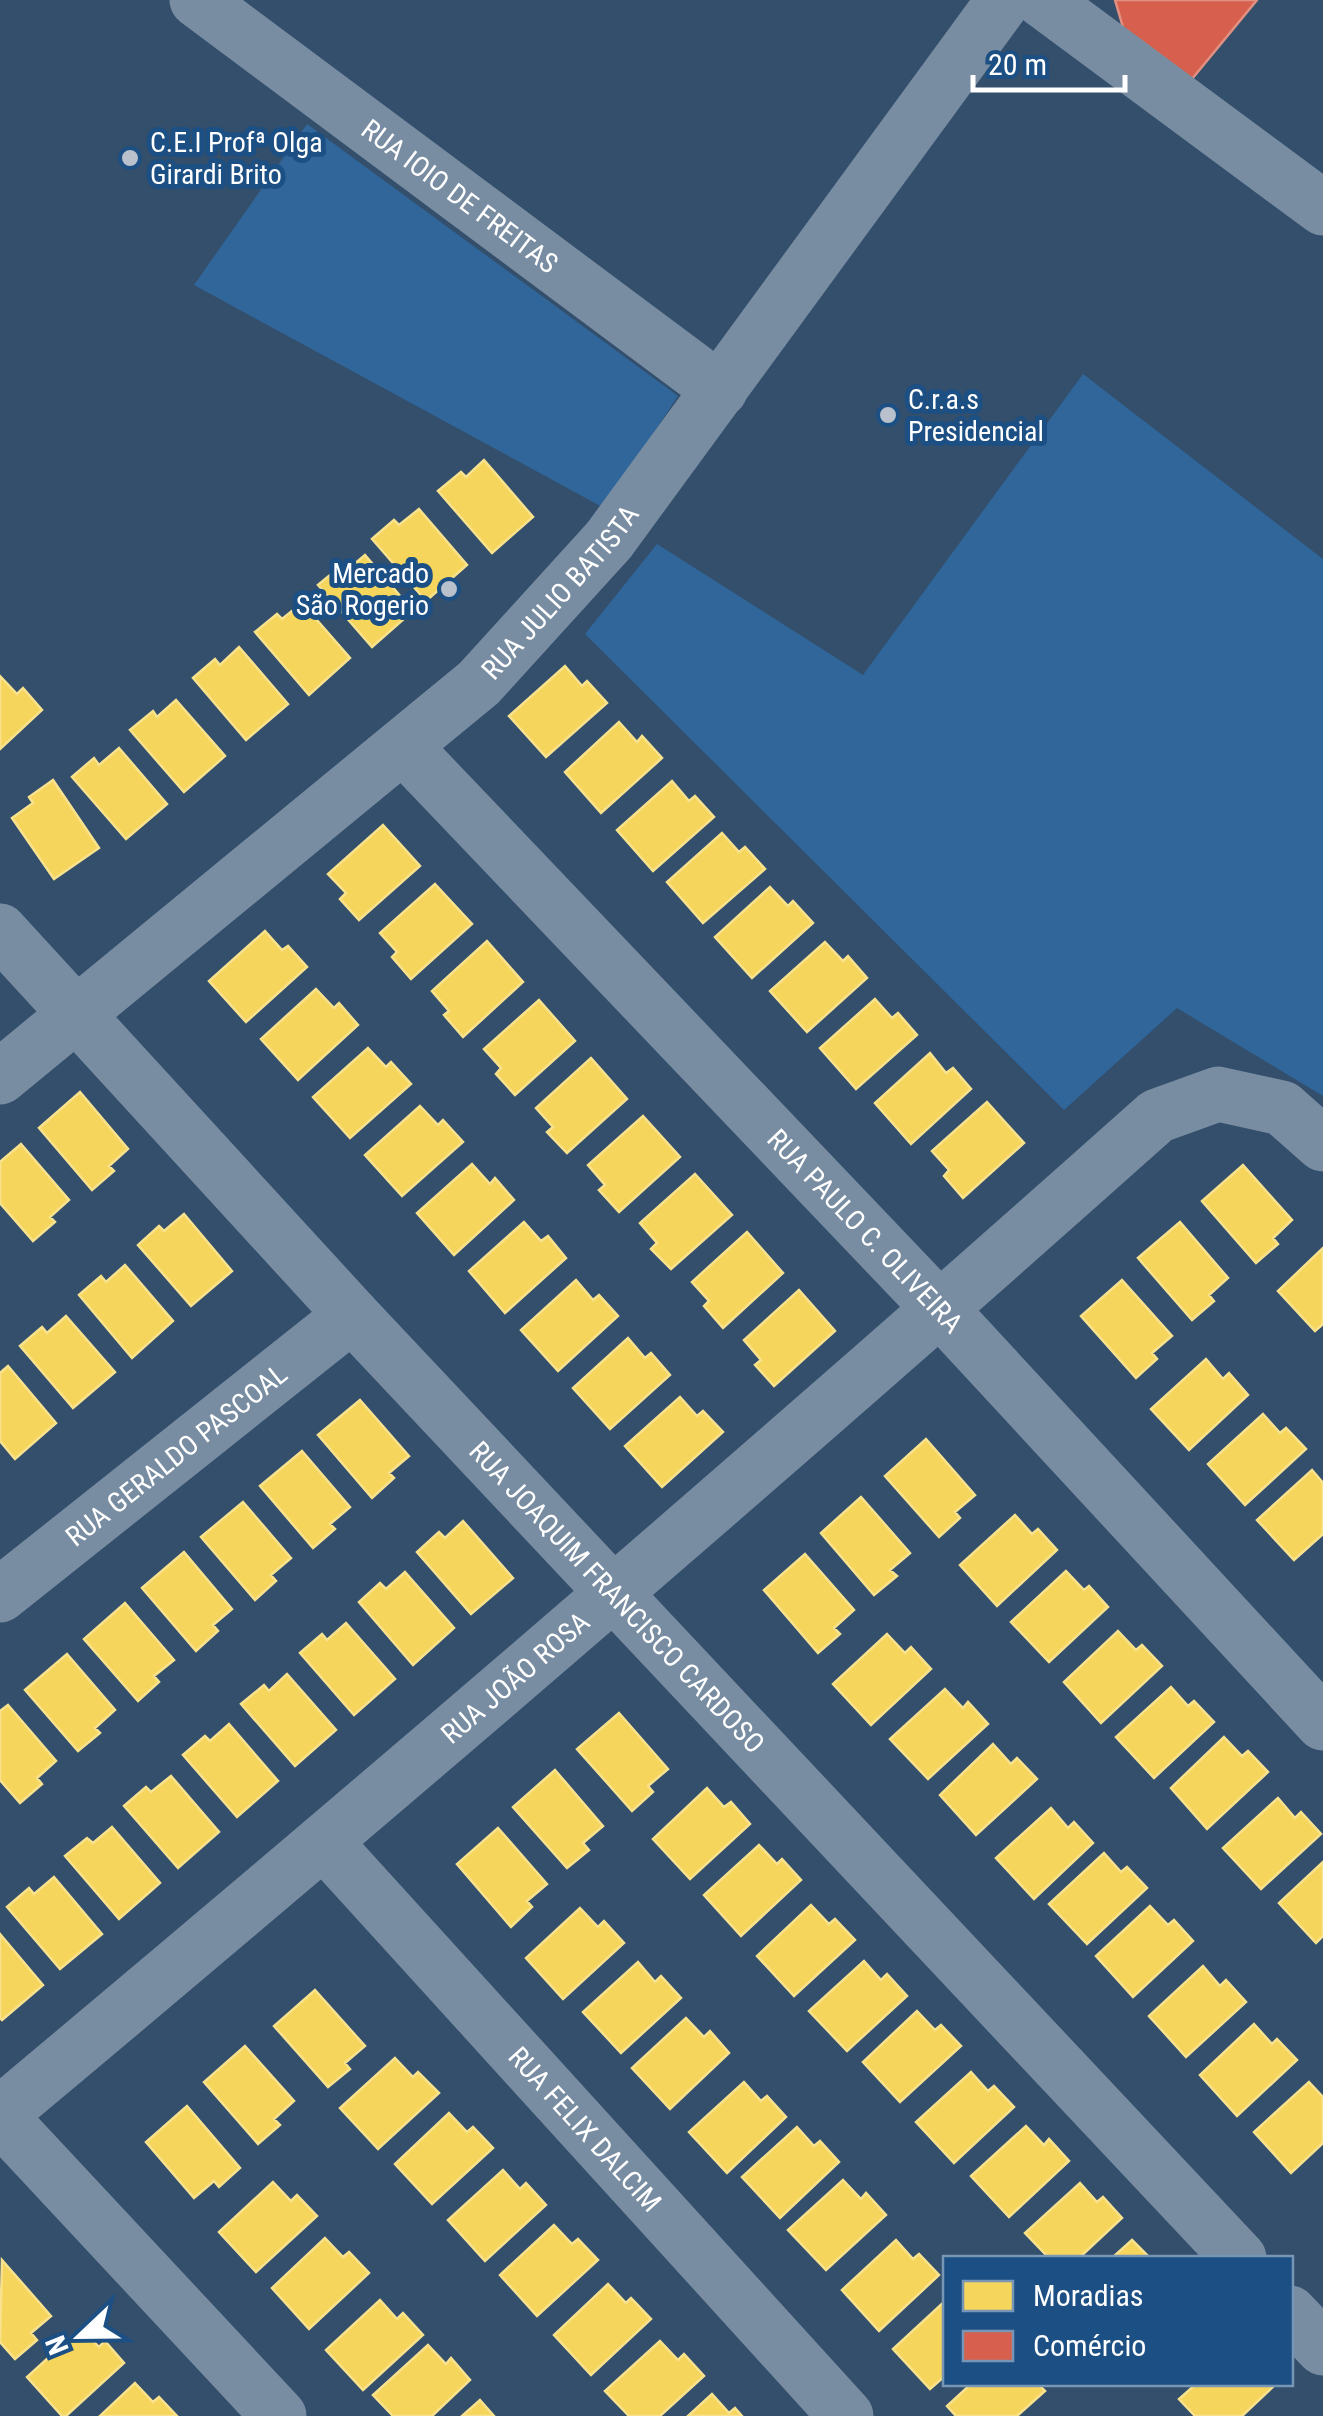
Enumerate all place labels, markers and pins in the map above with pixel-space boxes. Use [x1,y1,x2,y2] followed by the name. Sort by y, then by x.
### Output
[150,126,323,191] place label: C.E.I Profª Olga Girardi Brito
[119,147,141,169] marker: C.E.I Profª Olga Girardi Brito
[908,383,1044,448] place label: C.r.a.s Presidencial
[877,404,899,426] marker: C.r.a.s Presidencial
[296,557,429,622] place label: Mercado São Rogerio
[438,578,460,600] marker: Mercado São Rogerio

